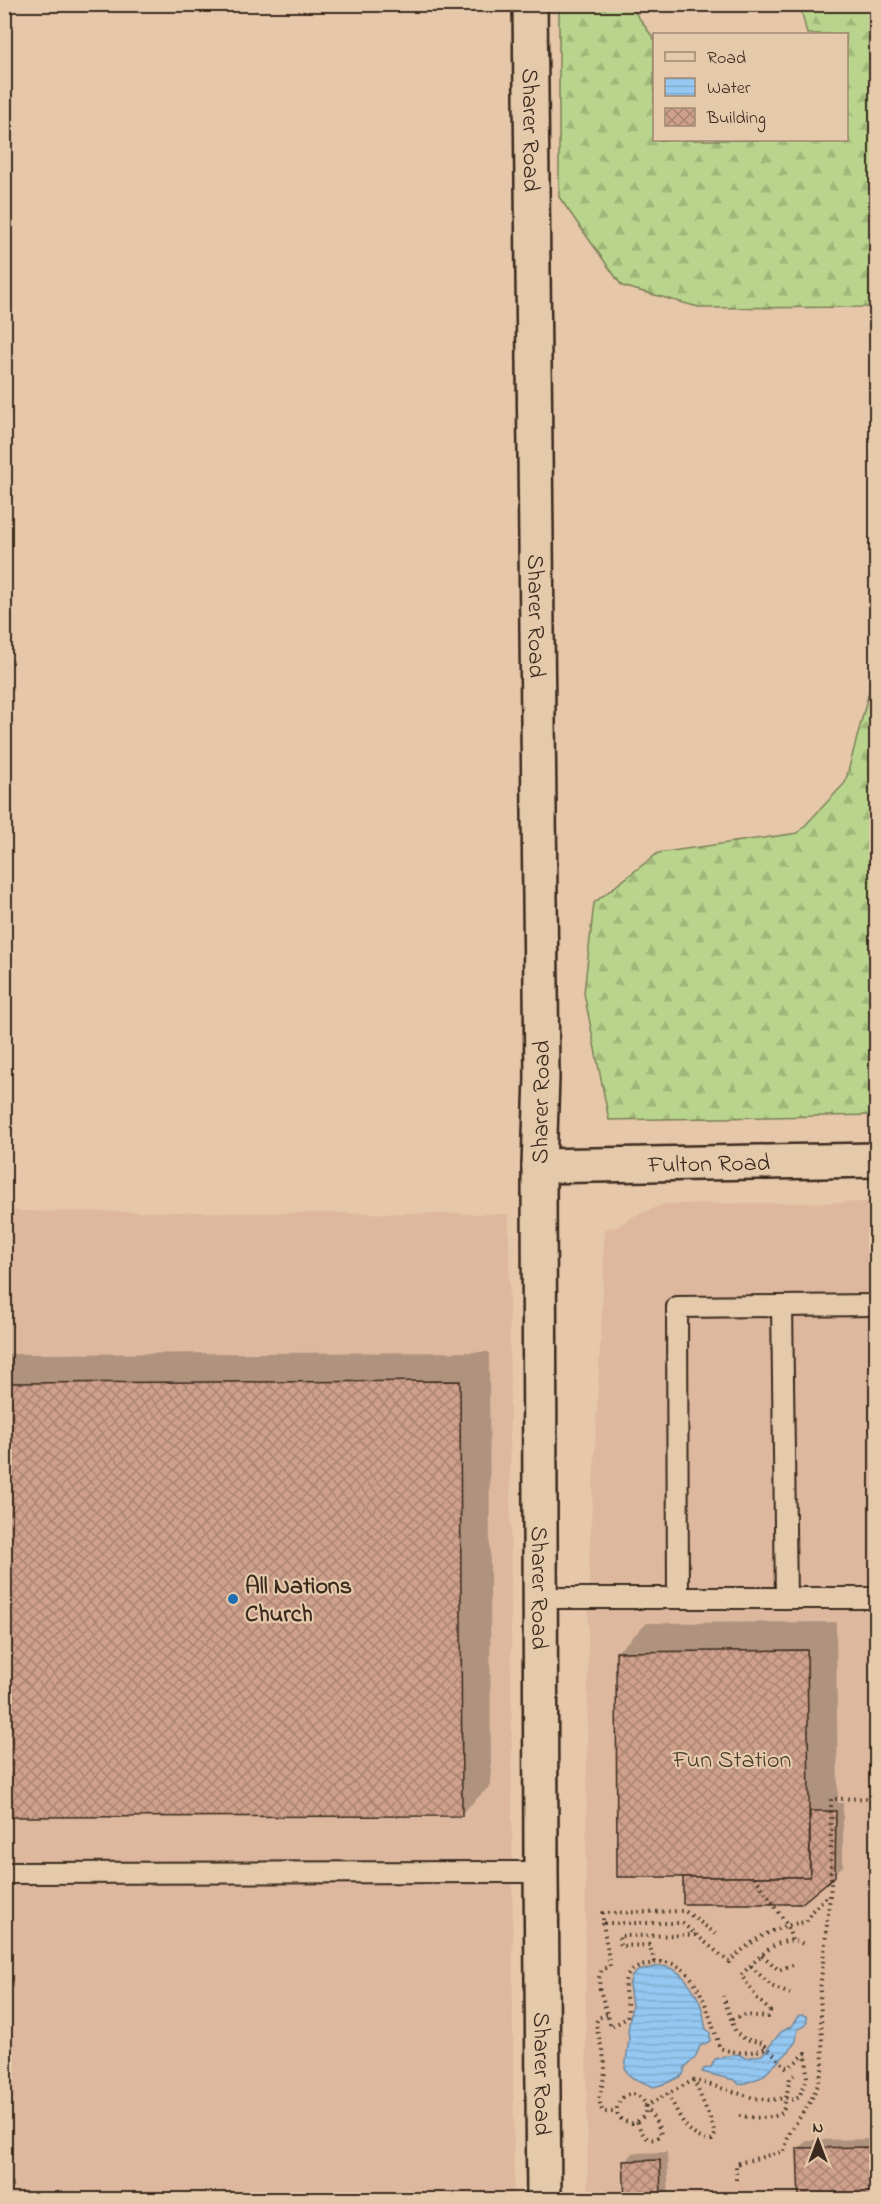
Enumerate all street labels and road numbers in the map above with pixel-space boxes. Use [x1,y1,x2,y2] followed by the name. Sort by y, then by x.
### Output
[511,68,547,193] street label: Sharer Road
[516,554,553,679] street label: Sharer Road
[524,1039,561,1164] street label: Sharer Road
[647,1147,771,1184] street label: Fulton Road
[520,1526,555,1650] street label: Sharer Road
[522,2012,558,2136] street label: Sharer Road

